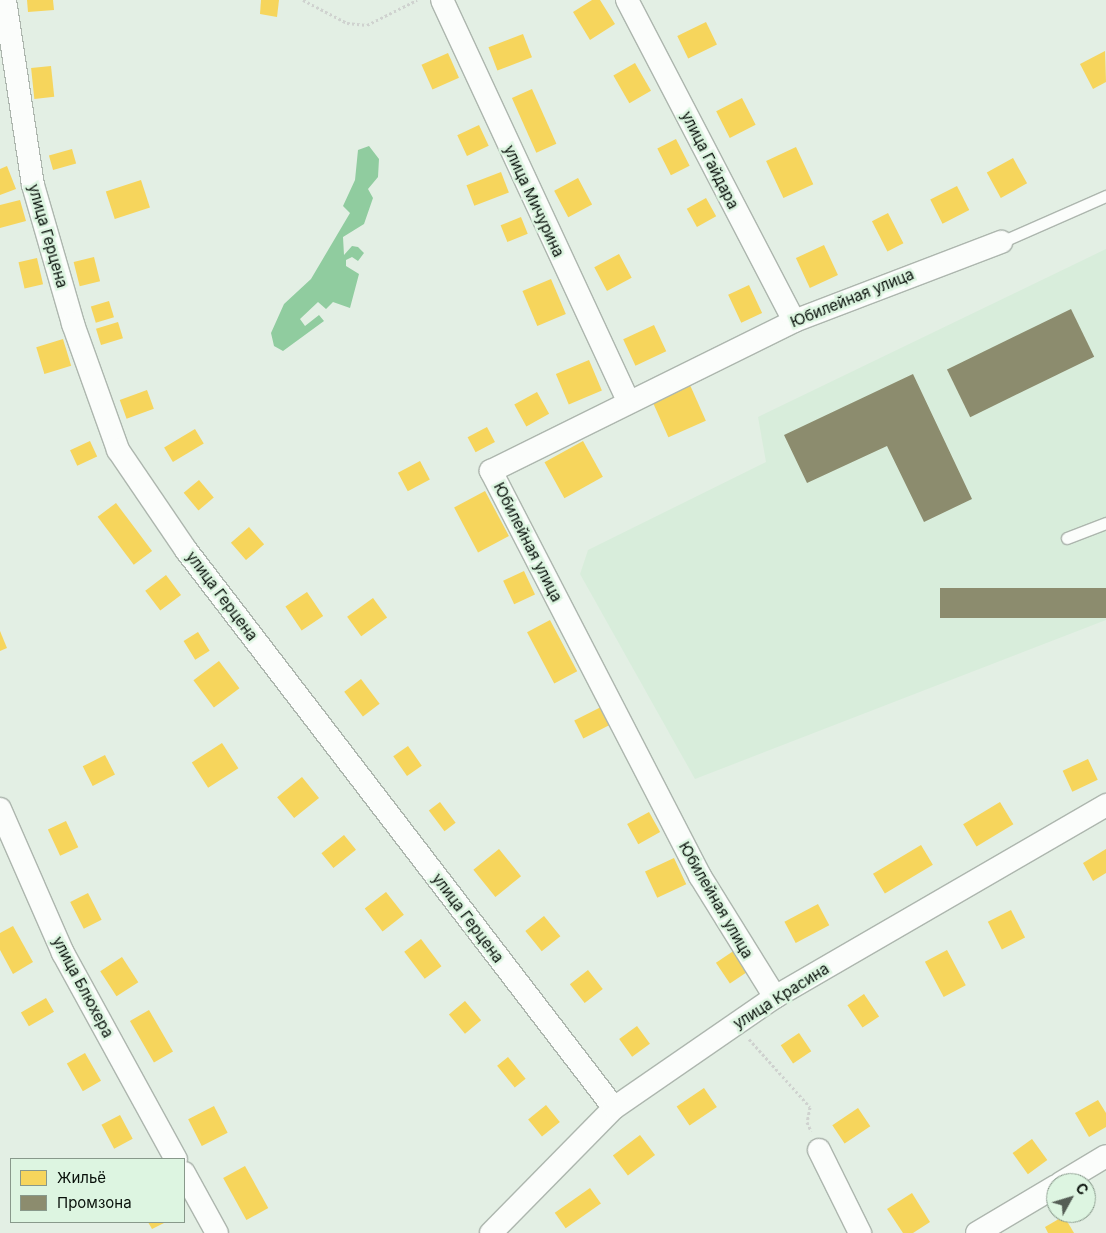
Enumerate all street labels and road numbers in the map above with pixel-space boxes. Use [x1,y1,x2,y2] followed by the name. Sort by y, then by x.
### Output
[678,108,742,212] street label: улица Гайдара
[500,142,568,260] street label: улица Мичурина
[25,182,71,290] street label: улица Герцена
[788,265,916,331] street label: Юбилейная улица
[490,479,566,605] street label: Юбилейная улица
[183,548,261,644] street label: улица Герцена
[675,838,757,962] street label: Юбилейная улица
[429,870,507,966] street label: улица Герцена
[49,933,117,1041] street label: улица Блюхера
[730,959,832,1033] street label: улица Красина

